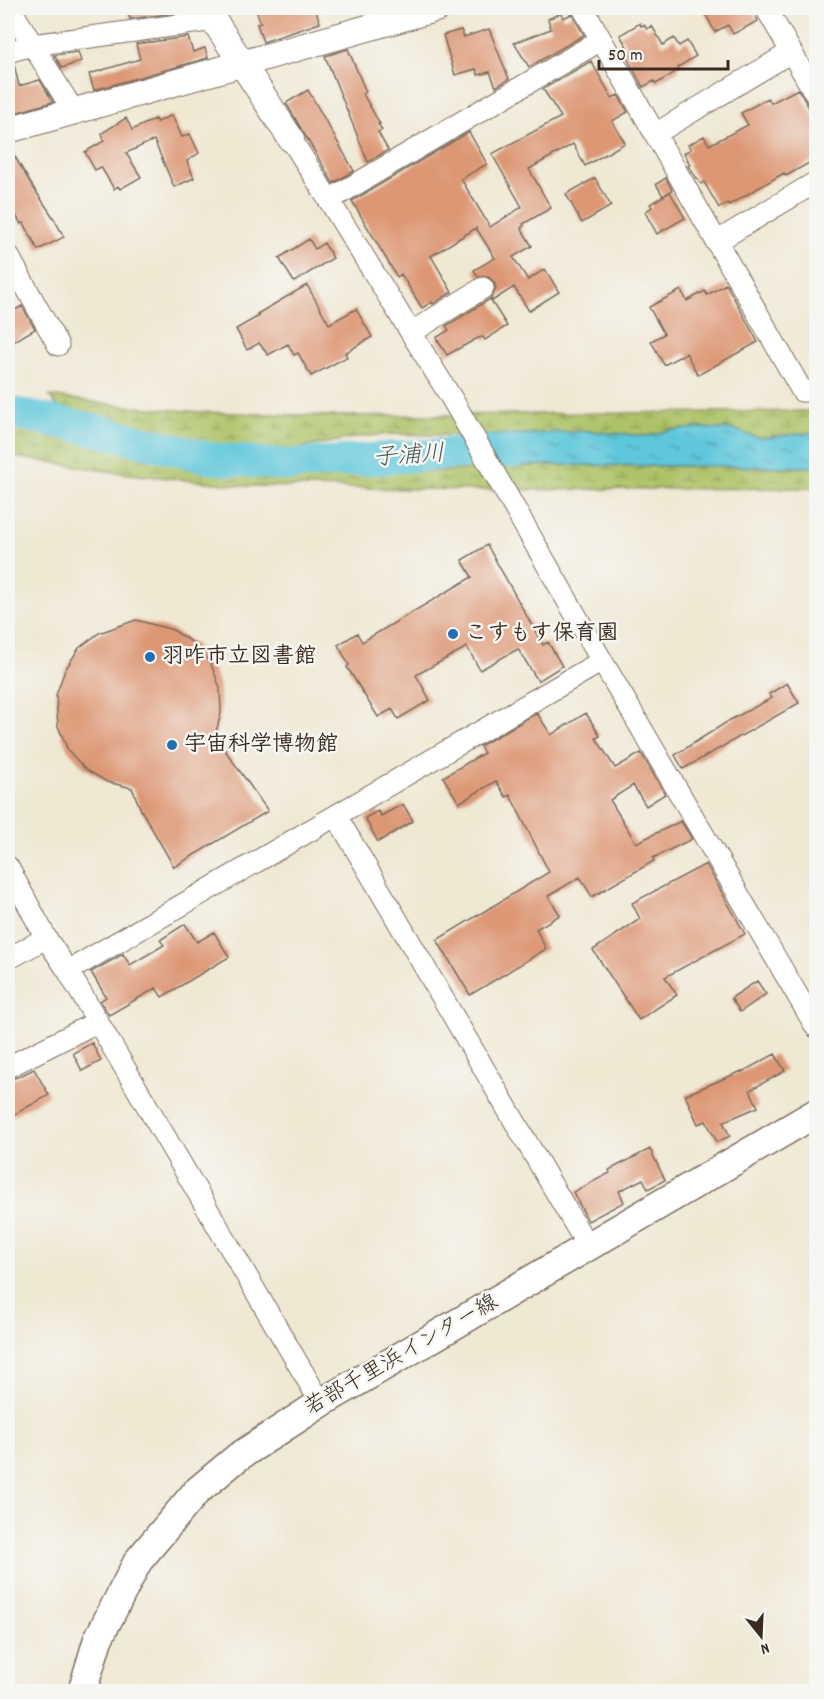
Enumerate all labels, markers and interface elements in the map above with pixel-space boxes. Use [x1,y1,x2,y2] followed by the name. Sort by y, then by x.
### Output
[599,33,728,71] scale bar
[608,44,643,69] text: 50 m
[372,438,446,476] water label: 子浦川
[465,619,619,650] place label: こすもす保育園
[446,627,460,641] marker: こすもす保育園
[162,642,316,673] place label: 羽咋市立図書館
[143,650,157,664] marker: 羽咋市立図書館
[184,730,338,761] place label: 宇宙科学博物館
[165,738,179,752] marker: 宇宙科学博物館
[299,1288,505,1424] street label: 若部千里浜インター線
[731,1606,791,1666] north arrow
[757,1636,772,1660] text: N

